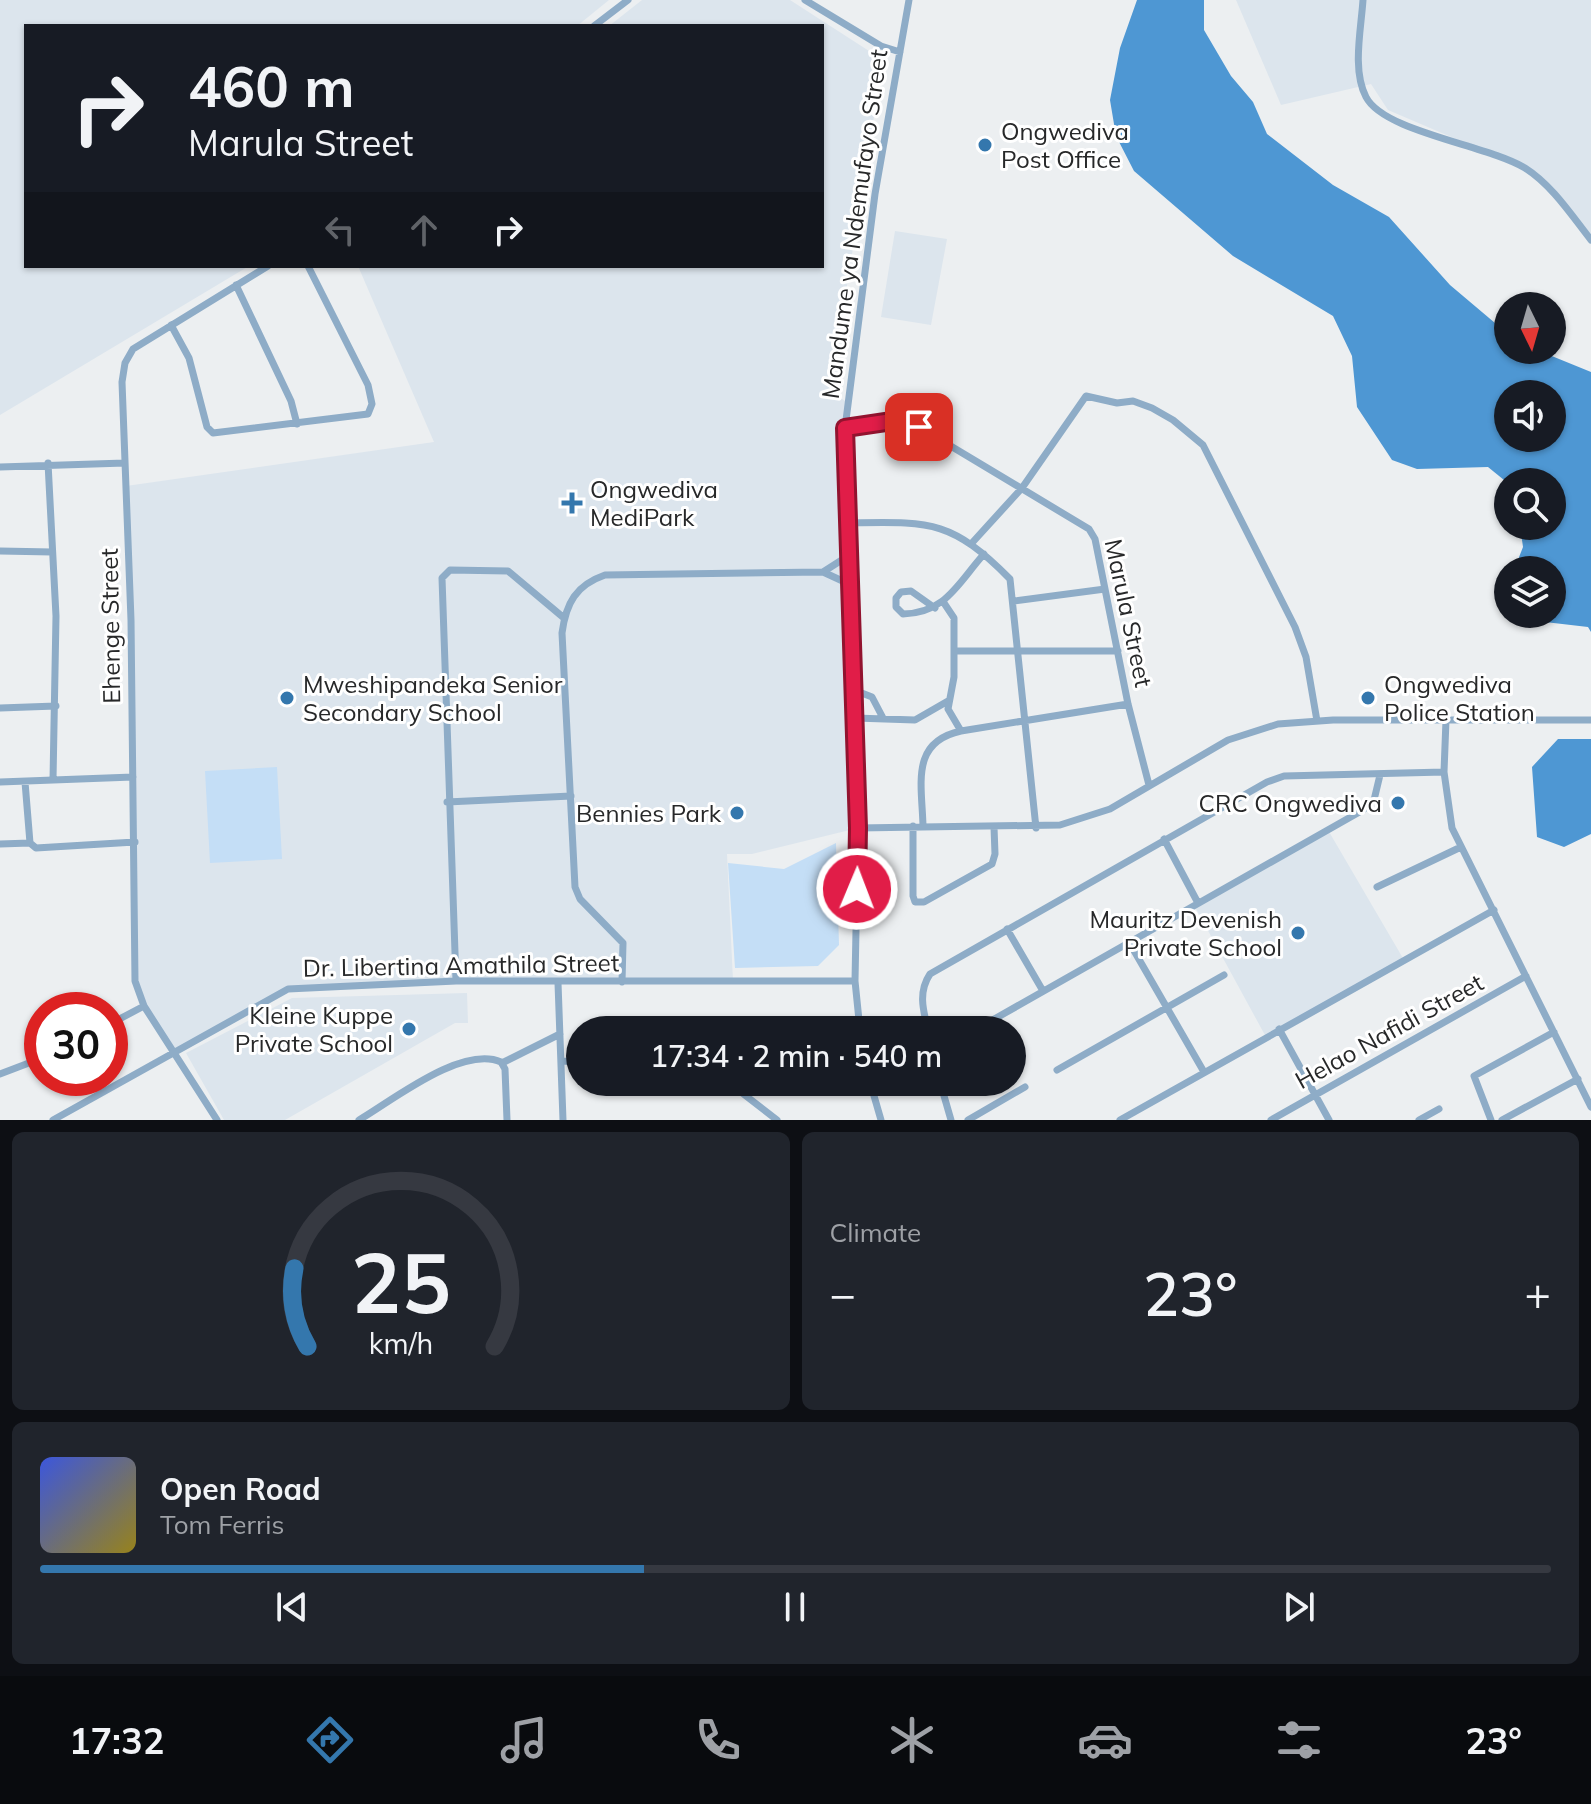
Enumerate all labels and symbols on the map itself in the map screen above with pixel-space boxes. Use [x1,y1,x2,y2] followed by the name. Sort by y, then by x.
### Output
[815,47,893,401] street label: Mandume ya Ndemufayo Street
[1001,116,1129,174] place label: Ongwediva Post Office
[976,136,994,154] marker: Ongwediva Post Office
[1494,292,1566,364] north arrow
[885,393,953,461] pin
[590,474,718,532] place label: Ongwediva MediPark
[561,492,583,514] marker: Ongwediva MediPark
[1099,536,1159,690] street label: Marula Street
[94,548,126,704] street label: Ehenge Street
[303,669,563,727] place label: Mweshipandeka Senior Secondary School
[1384,669,1535,727] place label: Ongwediva Police Station
[278,689,296,707] marker: Mweshipandeka Senior Secondary School
[1359,689,1377,707] marker: Ongwediva Police Station
[1199,788,1382,818] place label: CRC Ongwediva
[1389,794,1407,812] marker: CRC Ongwediva
[576,798,722,828] place label: Bennies Park
[728,804,746,822] marker: Bennies Park
[815,847,899,931] position arrow
[1089,904,1282,962] place label: Mauritz Devenish Private School
[1289,924,1307,942] marker: Mauritz Devenish Private School
[303,947,619,983] street label: Dr. Libertina Amathila Street
[1290,967,1488,1095] street label: Helao Nafidi Street
[24,992,128,1096] speed limit sign: 30
[235,1000,393,1058] place label: Kleine Kuppe Private School
[400,1020,418,1038] marker: Kleine Kuppe Private School

